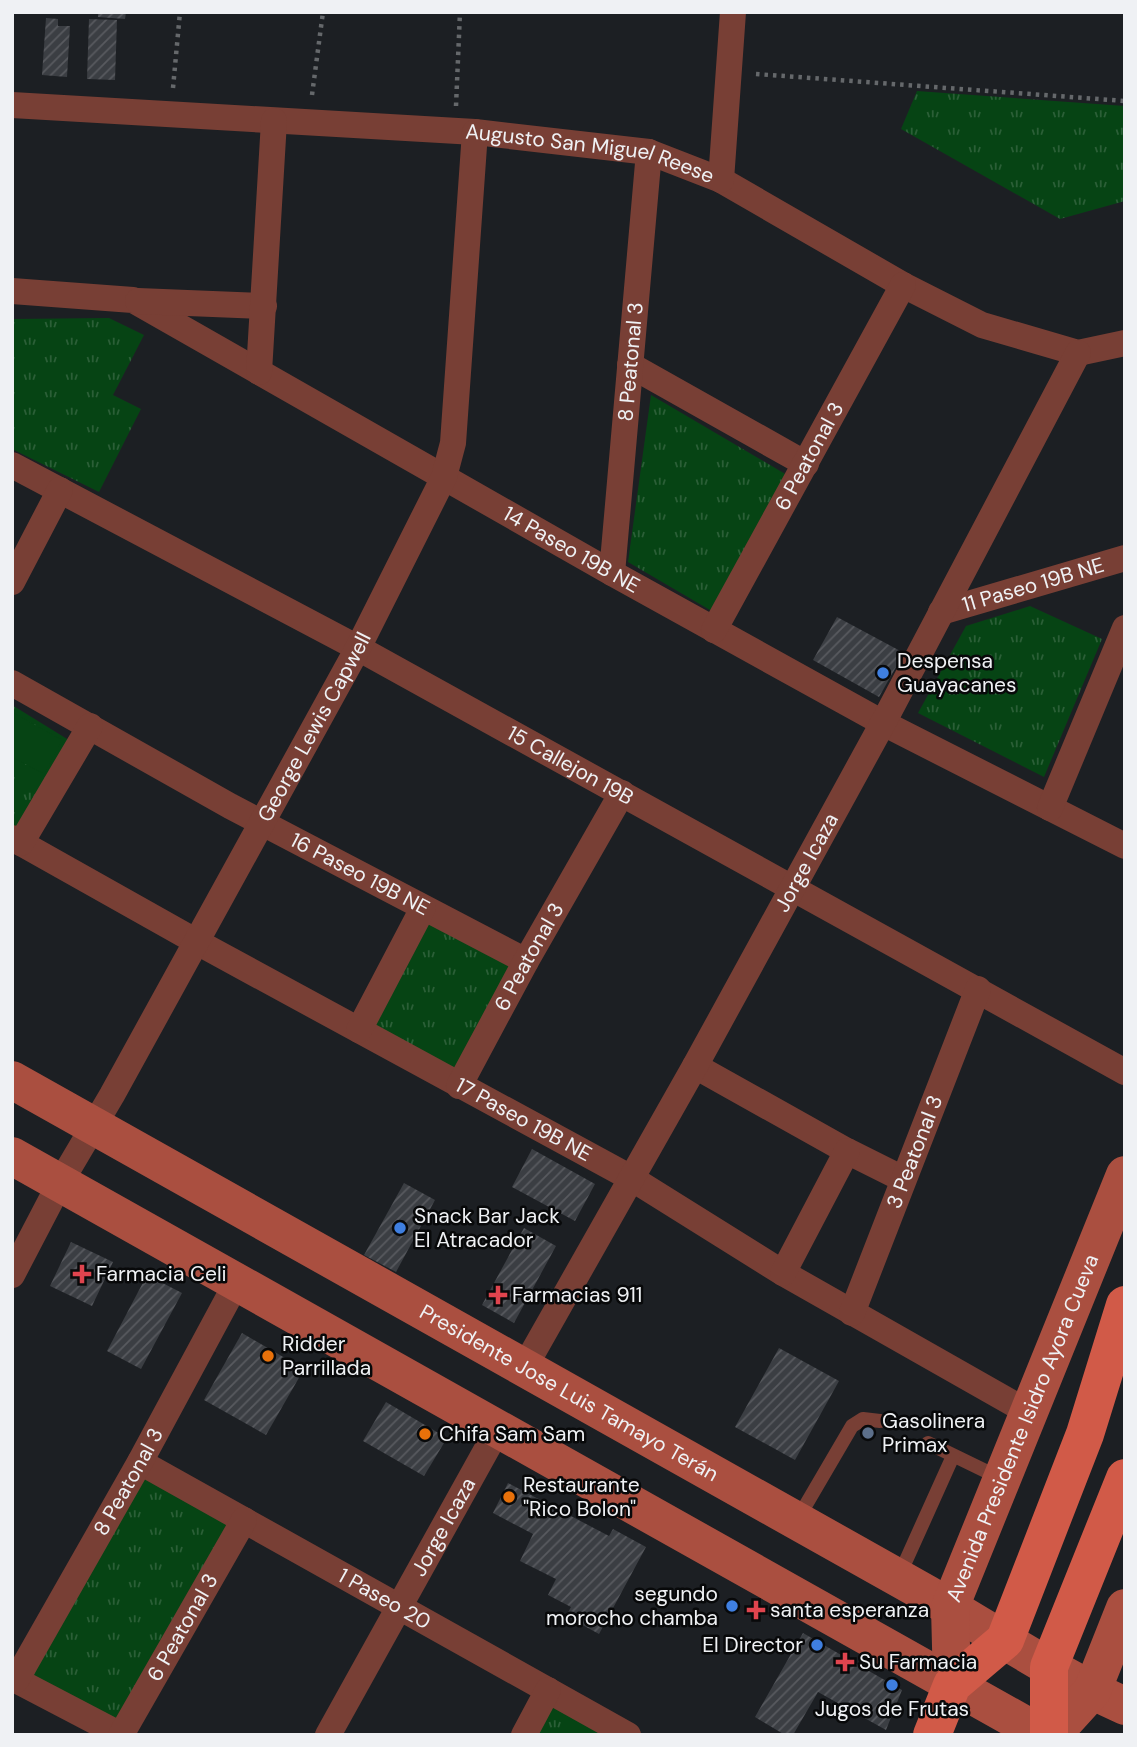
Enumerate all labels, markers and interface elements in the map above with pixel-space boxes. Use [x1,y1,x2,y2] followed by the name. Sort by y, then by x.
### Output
[465,117,718,190] street label: Augusto San Miguel Reese
[611,301,650,423] street label: 8 Peatonal 3
[768,397,850,516] street label: 6 Peatonal 3
[498,500,645,600] street label: 14 Paseo 19B NE
[959,551,1107,619] street label: 11 Paseo 19B NE
[251,627,378,827] street label: George Lewis Capwell
[897,647,1016,699] place label: Despensa Guayacanes
[875,665,891,681] marker: Despensa Guayacanes
[502,719,639,812] street label: 15 Callejon 19B
[768,808,845,917] street label: Jorge Icaza
[285,826,434,922] street label: 16 Paseo 19B NE
[488,897,571,1016] street label: 6 Peatonal 3
[450,1071,597,1168] street label: 17 Paseo 19B NE
[880,1091,949,1212] street label: 3 Peatonal 3
[414,1202,560,1254] place label: Snack Bar Jack El Atracador
[392,1220,408,1236] marker: Snack Bar Jack El Atracador
[939,1250,1105,1606] street label: Avenida Presidente Isidro Ayora Cueva
[96,1260,227,1288] place label: Farmacia Celi
[74,1266,90,1282] marker: Farmacia Celi
[512,1281,642,1309] place label: Farmacias 911
[490,1287,506,1303] marker: Farmacias 911
[415,1298,724,1488] street label: Presidente Jose Luis Tamayo Terán
[282,1330,371,1382] place label: Ridder Parrillada
[260,1348,276,1364] marker: Ridder Parrillada
[882,1407,985,1459] place label: Gasolinera Primax
[439,1420,585,1448] place label: Chifa Sam Sam
[87,1423,170,1541] street label: 8 Peatonal 3
[860,1425,876,1441] marker: Gasolinera Primax
[417,1426,433,1442] marker: Chifa Sam Sam
[523,1471,640,1523] place label: Restaurante "Rico Bolon"
[405,1473,482,1581] street label: Jorge Icaza
[501,1489,517,1505] marker: Restaurante "Rico Bolon"
[333,1562,436,1636] street label: 1 Paseo 20
[141,1568,225,1686] street label: 6 Peatonal 3
[546,1580,718,1632] place label: segundo morocho chamba
[770,1596,929,1624] place label: santa esperanza
[724,1598,740,1614] marker: segundo morocho chamba
[748,1602,764,1618] marker: santa esperanza
[702,1631,803,1659] place label: El Director
[809,1637,825,1653] marker: El Director
[859,1648,977,1676] place label: Su Farmacia
[837,1654,853,1670] marker: Su Farmacia
[884,1677,900,1693] marker: Jugos de Frutas
[815,1695,969,1723] place label: Jugos de Frutas

